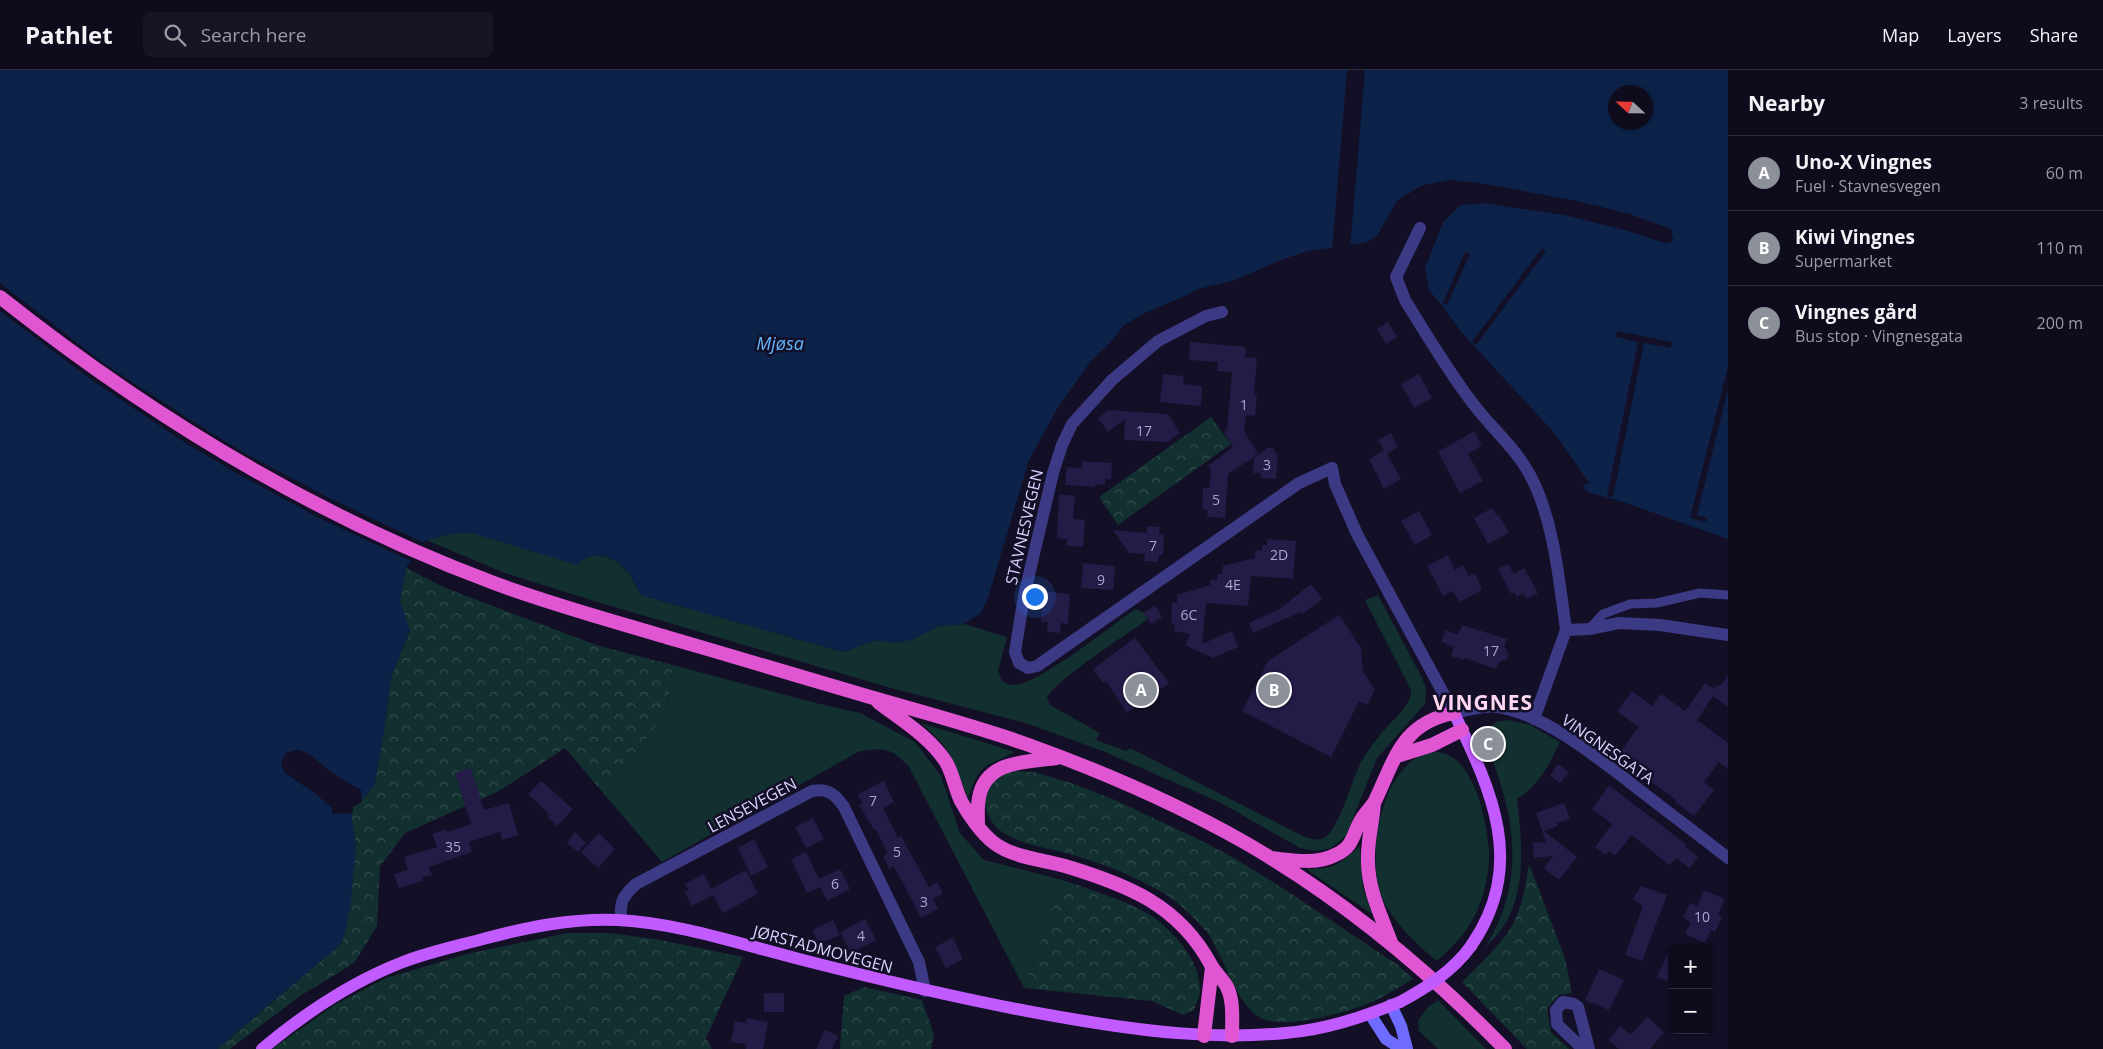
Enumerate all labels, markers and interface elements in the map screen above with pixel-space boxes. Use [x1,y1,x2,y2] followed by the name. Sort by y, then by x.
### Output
[143,12,493,57] search box
[25,18,113,51] text: Pathlet
[161,21,189,49] icon: search
[201,22,307,48] text: Search here
[1882,23,1919,47] text: Map
[1947,23,2002,47] text: Layers
[2030,23,2078,47] text: Share
[1608,85,1653,130] north arrow
[1748,89,1825,117] text: Nearby
[2019,92,2083,114] text: 3 results
[1795,149,1932,175] text: Uno-X Vingnes
[1758,162,1770,184] text: A
[2046,162,2083,184] text: 60 m
[1795,175,1941,197] text: Fuel · Stavnesvegen
[1795,224,1915,250] text: Kiwi Vingnes
[1759,237,1769,259] text: B
[2037,237,2083,259] text: 110 m
[1795,250,1892,272] text: Supermarket
[1795,299,1917,325] text: Vingnes gård
[1759,312,1769,334] text: C
[2037,312,2083,334] text: 200 m
[1795,325,1963,347] text: Bus stop · Vingnesgata
[756,331,804,355] water label: Mjøsa
[1240,395,1248,414] house number: 1
[1136,421,1152,440] house number: 17
[1263,455,1271,474] house number: 3
[1000,467,1048,587] street label: STAVNESVEGEN
[1212,490,1220,509] house number: 5
[1149,536,1157,555] house number: 7
[1270,545,1288,564] house number: 2D
[1097,570,1105,589] house number: 9
[1225,575,1241,594] house number: 4E
[1022,584,1048,610] your location
[1181,605,1198,624] house number: 6C
[1483,641,1499,660] house number: 17
[1125,671,1157,709] pin: A
[1258,671,1290,709] pin: B
[1433,688,1533,716] district label: VINGNES
[1557,709,1659,790] street label: VINGNESGATA
[1472,725,1504,763] pin: C
[704,772,800,838] street label: LENSEVEGEN
[869,791,877,810] house number: 7
[445,837,461,856] house number: 35
[893,842,901,861] house number: 5
[831,874,839,893] house number: 6
[920,892,928,911] house number: 3
[1694,907,1710,926] house number: 10
[749,919,895,978] street label: JØRSTADMOVEGEN
[857,926,865,945] house number: 4
[1668,944,1713,1034] map controls
[1668,944,1713,989] button: +
[1668,989,1713,1034] button: −

